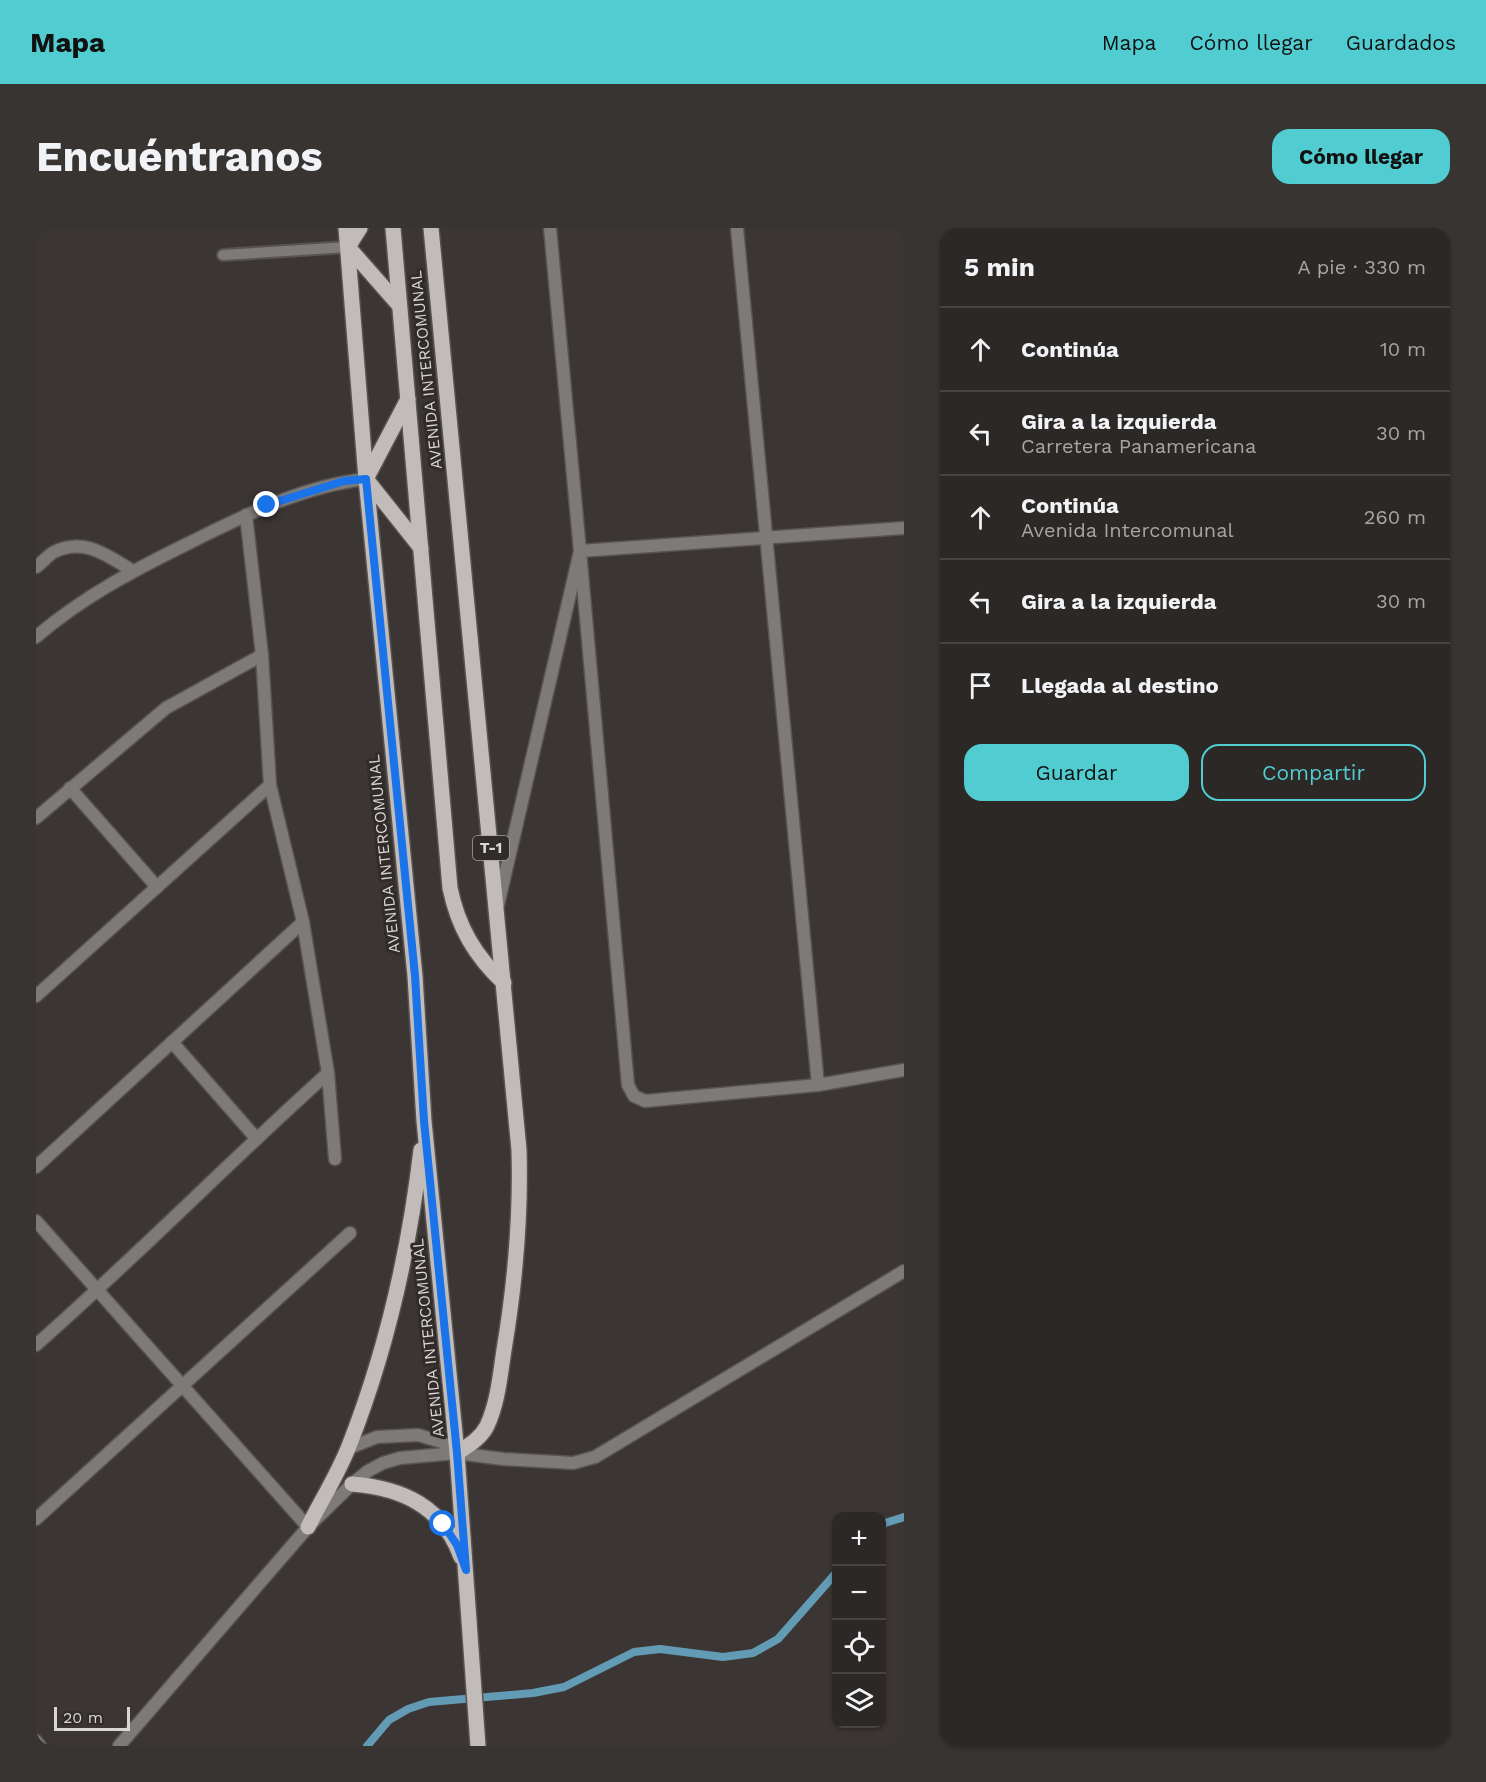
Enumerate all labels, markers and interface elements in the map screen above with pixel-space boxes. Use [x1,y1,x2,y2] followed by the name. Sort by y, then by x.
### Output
[30,26,105,59] text: Mapa
[1102,30,1156,55] text: Mapa
[1189,30,1313,55] text: Cómo llegar
[1346,30,1456,55] text: Guardados
[1272,129,1450,184] button: Cómo llegar
[36,132,323,181] text: Encuéntranos
[964,252,1035,282] text: 5 min
[1298,255,1426,279] text: A pie · 330 m
[406,269,446,470] street label: AVENIDA INTERCOMUNAL
[964,333,997,366] icon: ahead
[1021,337,1119,362] text: Continúa
[1380,337,1426,361] text: 10 m
[1021,409,1217,434] text: Gira a la izquierda
[964,417,997,450] icon: left
[1376,421,1426,445] text: 30 m
[1021,434,1256,458] text: Carretera Panamericana
[253,491,279,517] route end
[1021,493,1119,518] text: Continúa
[964,501,997,534] icon: ahead
[1364,505,1426,529] text: 260 m
[1021,518,1234,542] text: Avenida Intercomunal
[964,585,997,618] icon: left
[1021,589,1217,614] text: Gira a la izquierda
[1376,589,1426,613] text: 30 m
[964,669,997,702] icon: arrive
[1021,673,1219,698] text: Llegada al destino
[964,744,1189,801] button: Guardar
[1201,744,1426,801] button: Compartir
[364,753,404,954] street label: AVENIDA INTERCOMUNAL
[473,836,509,860] road number: T-1
[408,1237,448,1438] street label: AVENIDA INTERCOMUNAL
[429,1510,455,1536] route start
[832,1512,886,1728] map controls
[832,1512,886,1566] button: +
[832,1566,886,1620] button: −
[832,1620,886,1674] button: locate
[832,1674,886,1728] button: layers
[54,1704,130,1732] scale bar
[63,1708,103,1727] text: 20 m

